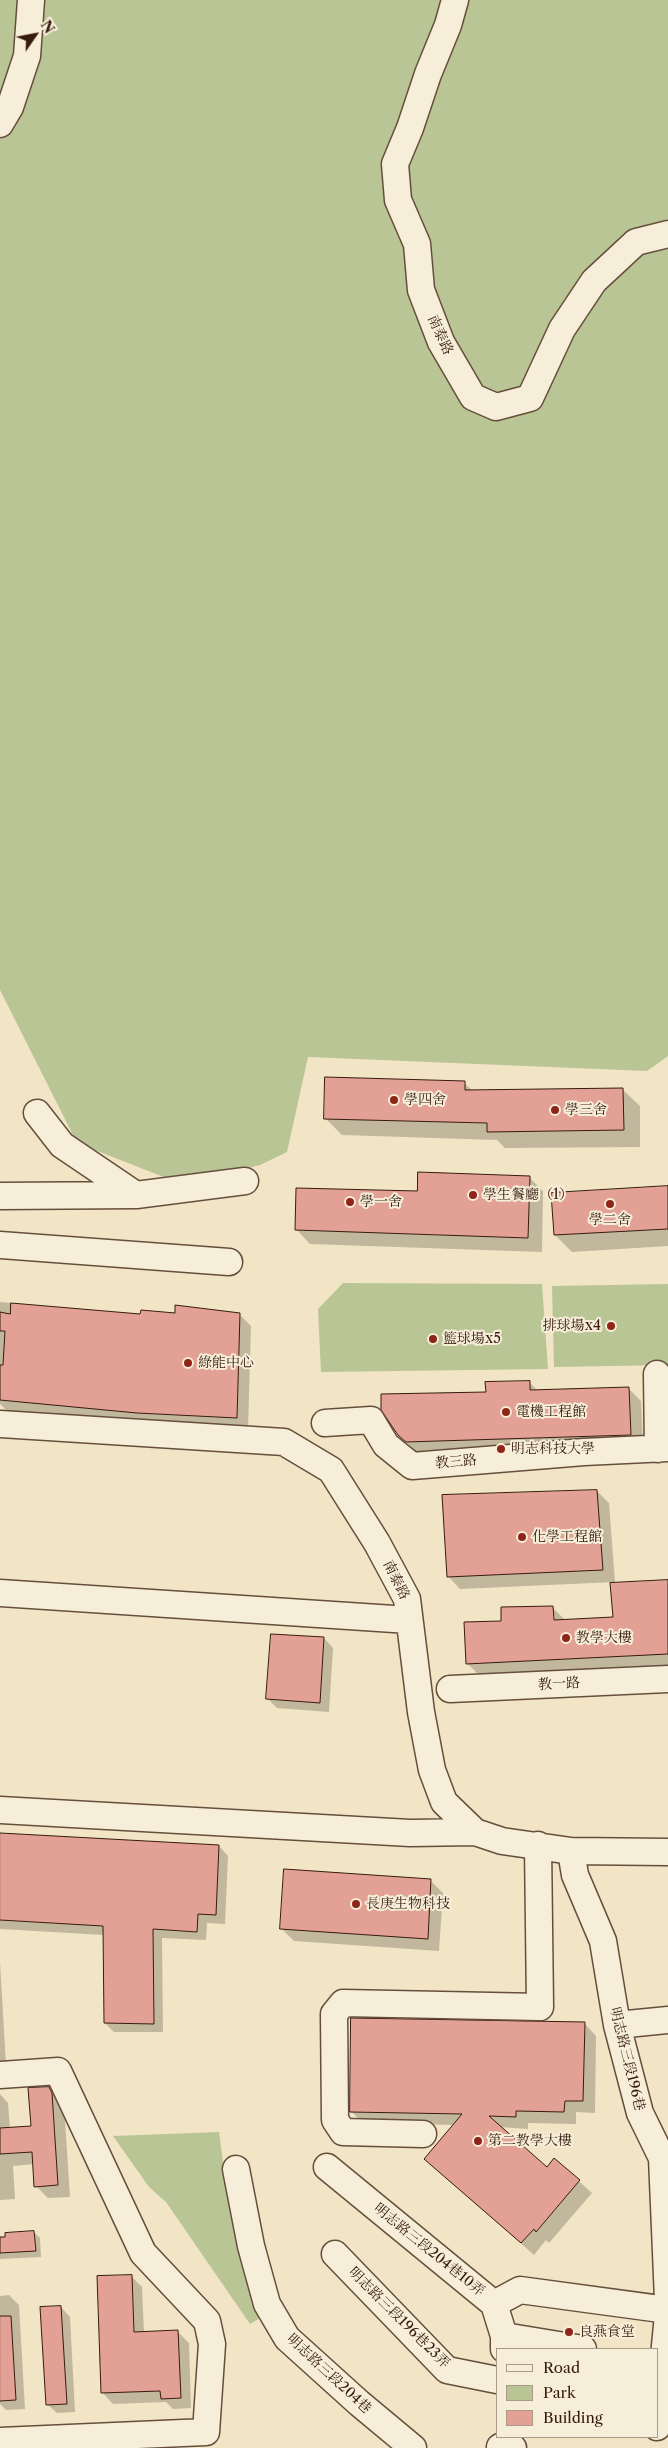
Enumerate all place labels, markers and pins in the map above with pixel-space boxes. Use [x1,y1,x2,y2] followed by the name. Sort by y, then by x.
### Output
[404,1092,446,1108] place label: 學四舍
[388,1094,400,1106] marker: 學四舍
[565,1102,607,1118] place label: 學三舍
[549,1104,561,1116] marker: 學三舍
[483,1187,573,1203] place label: 學生餐廳（1）
[467,1189,479,1201] marker: 學生餐廳（1）
[360,1194,402,1210] place label: 學一舍
[344,1196,356,1208] marker: 學一舍
[604,1198,616,1210] marker: 學二舍
[589,1212,631,1228] place label: 學二舍
[543,1318,601,1334] place label: 排球場x4
[605,1320,617,1332] marker: 排球場x4
[443,1331,501,1347] place label: 籃球場x5
[427,1333,439,1345] marker: 籃球場x5
[198,1355,254,1371] place label: 綠能中心
[182,1357,194,1369] marker: 綠能中心
[516,1404,586,1420] place label: 電機工程館
[500,1406,512,1418] marker: 電機工程館
[511,1441,595,1457] place label: 明志科技大學
[495,1443,507,1455] marker: 明志科技大學
[532,1529,602,1545] place label: 化學工程館
[516,1531,528,1543] marker: 化學工程館
[576,1630,632,1646] place label: 教學大樓
[560,1632,572,1644] marker: 教學大樓
[366,1896,450,1912] place label: 長庚生物科技
[350,1898,362,1910] marker: 長庚生物科技
[488,2133,572,2149] place label: 第二教學大樓
[472,2135,484,2147] marker: 第二教學大樓
[579,2324,635,2340] place label: 良燕食堂
[563,2326,575,2338] marker: 良燕食堂

